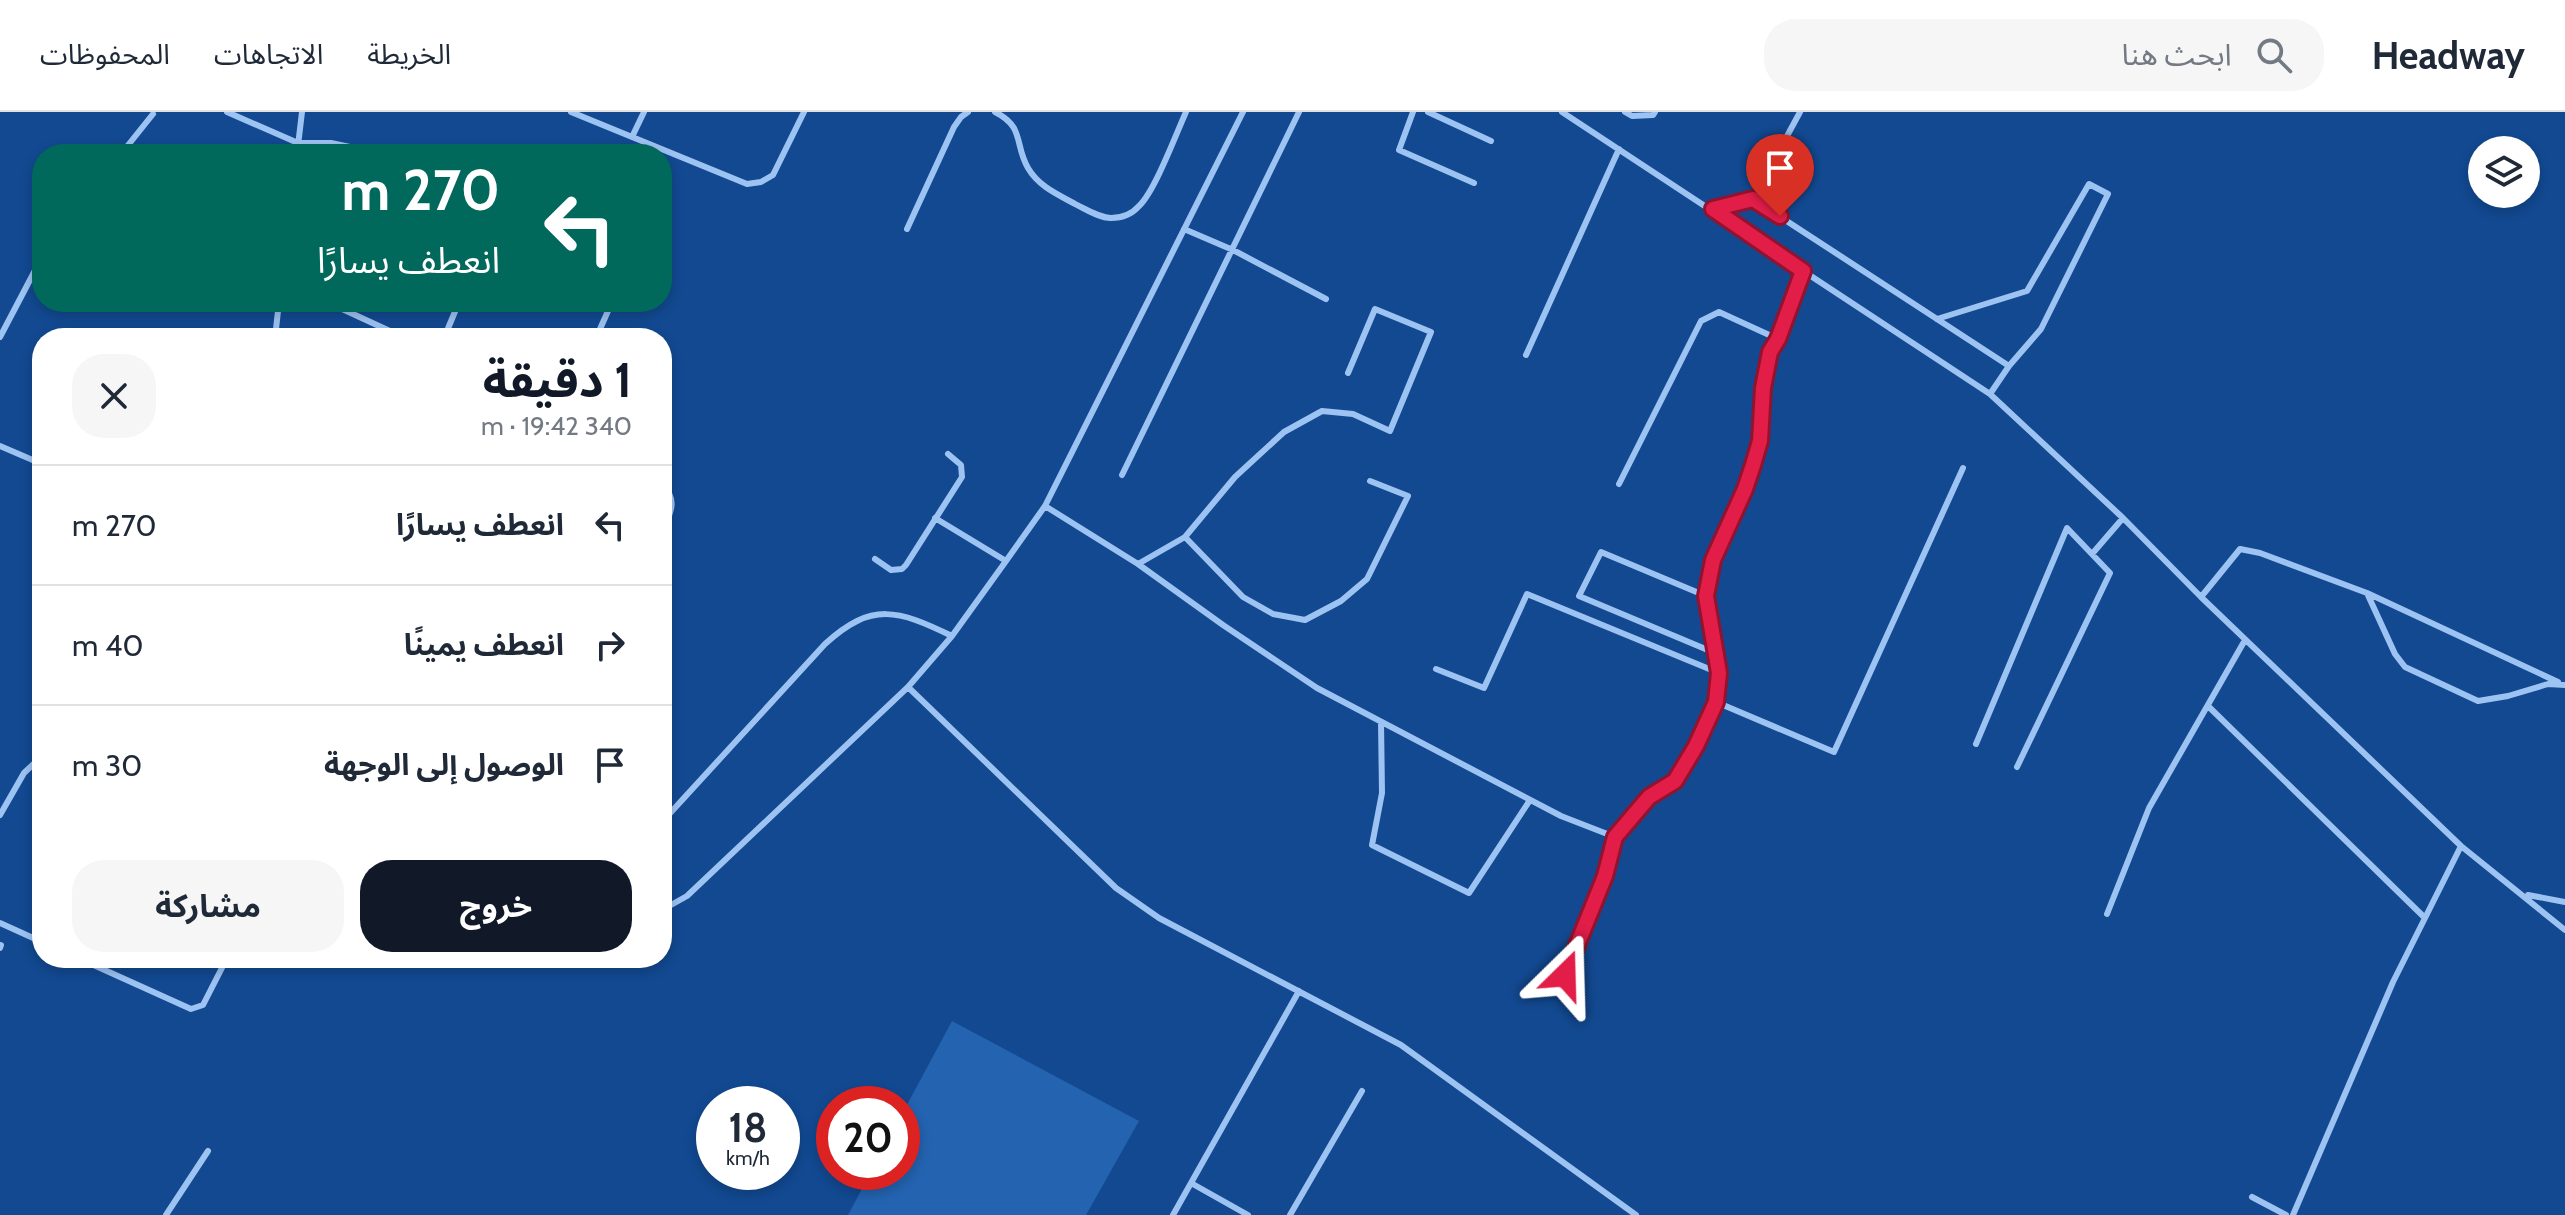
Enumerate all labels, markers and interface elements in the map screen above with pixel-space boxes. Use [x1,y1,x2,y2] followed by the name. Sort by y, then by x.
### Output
[1764,19,2324,91] search box
[2372,32,2525,79] text: Headway
[2252,33,2296,77] icon: search
[2122,36,2232,73] text: ابحث هنا
[40,37,170,71] text: المحفوظات
[214,37,323,71] text: الاتجاهات
[367,37,451,71] text: الخريطة
[1746,134,1814,216] pin
[2468,136,2540,208] map controls
[2468,136,2540,208] button: layers
[1758,146,1802,190] icon: arrive
[342,156,500,224] text: 270 m
[528,176,632,280] icon: left
[317,238,500,282] text: انعطف يسارًا
[483,351,632,409] text: 1 دقيقة
[72,354,156,438] button: close
[481,410,632,442] text: 340 m · 19:42
[588,503,632,547] icon: left
[396,506,564,543] text: انعطف يسارًا
[72,507,157,544] text: 270 m
[588,623,632,667] icon: right
[404,626,564,663] text: انعطف يمينًا
[72,627,143,664] text: 40 m
[588,743,632,787] icon: arrive
[324,746,564,783] text: الوصول إلى الوجهة
[72,747,142,784] text: 30 m
[72,860,344,952] button: مشاركة
[360,860,632,952] button: خروج
[1523,933,1607,1017] position arrow
[816,1086,920,1190] speed limit sign: 20
[729,1103,767,1152] text: 18
[726,1146,770,1170] text: km/h

